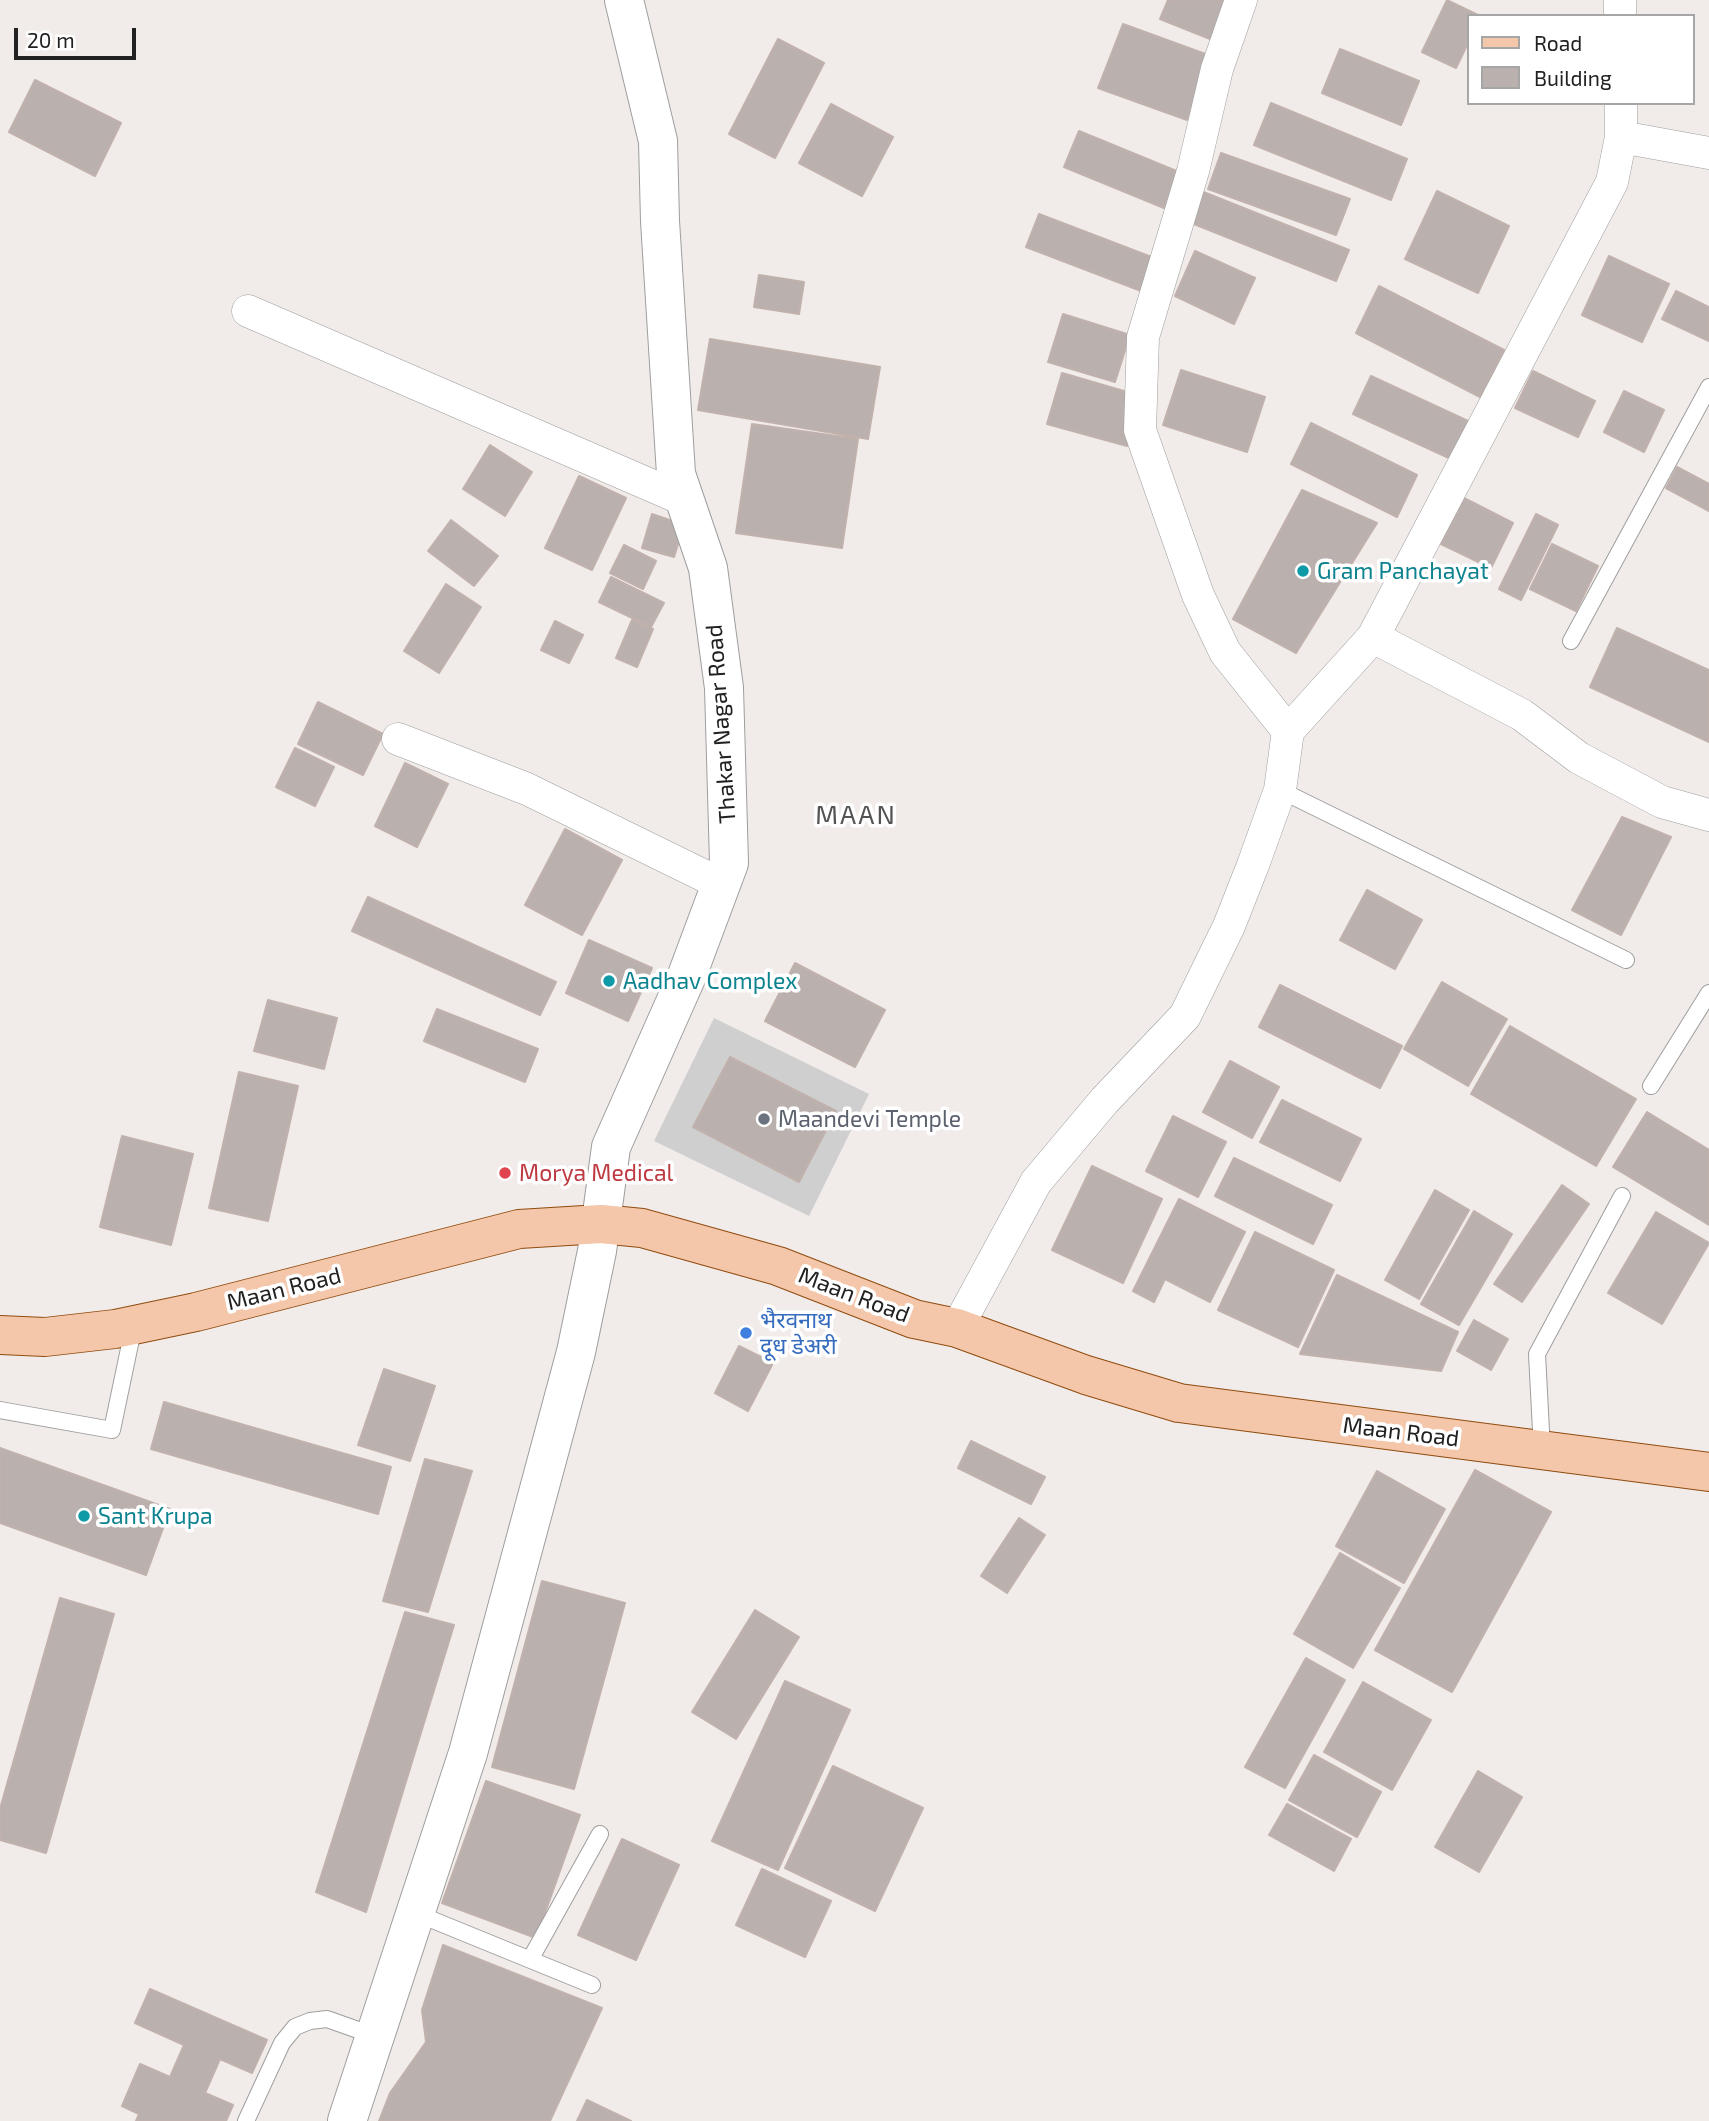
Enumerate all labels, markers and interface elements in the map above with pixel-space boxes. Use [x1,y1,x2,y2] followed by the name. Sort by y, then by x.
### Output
[18,14,140,58] scale bar
[1468,14,1695,105] legend
[27,27,75,52] text: 20 m
[1534,30,1582,55] text: Road
[1534,65,1612,90] text: Building
[1317,557,1489,585] place label: Gram Panchayat
[1295,563,1311,579] marker: Gram Panchayat
[700,624,742,824] street label: Thakar Nagar Road
[816,799,896,831] district label: MAAN
[623,967,797,995] place label: Aadhav Complex
[601,973,617,989] marker: Aadhav Complex
[778,1105,961,1133] place label: Maandevi Temple
[756,1111,772,1127] marker: Maandevi Temple
[519,1159,673,1187] place label: Morya Medical
[497,1165,513,1181] marker: Morya Medical
[224,1261,344,1317] street label: Maan Road
[794,1261,914,1329] street label: Maan Road
[760,1306,837,1360] place label: भैरवनाथ दूध डेअरी
[738,1325,754,1341] marker: भैरवनाथ दूध डेअरी
[1341,1411,1461,1453] street label: Maan Road
[98,1502,213,1530] place label: Sant Krupa
[76,1508,92,1524] marker: Sant Krupa

